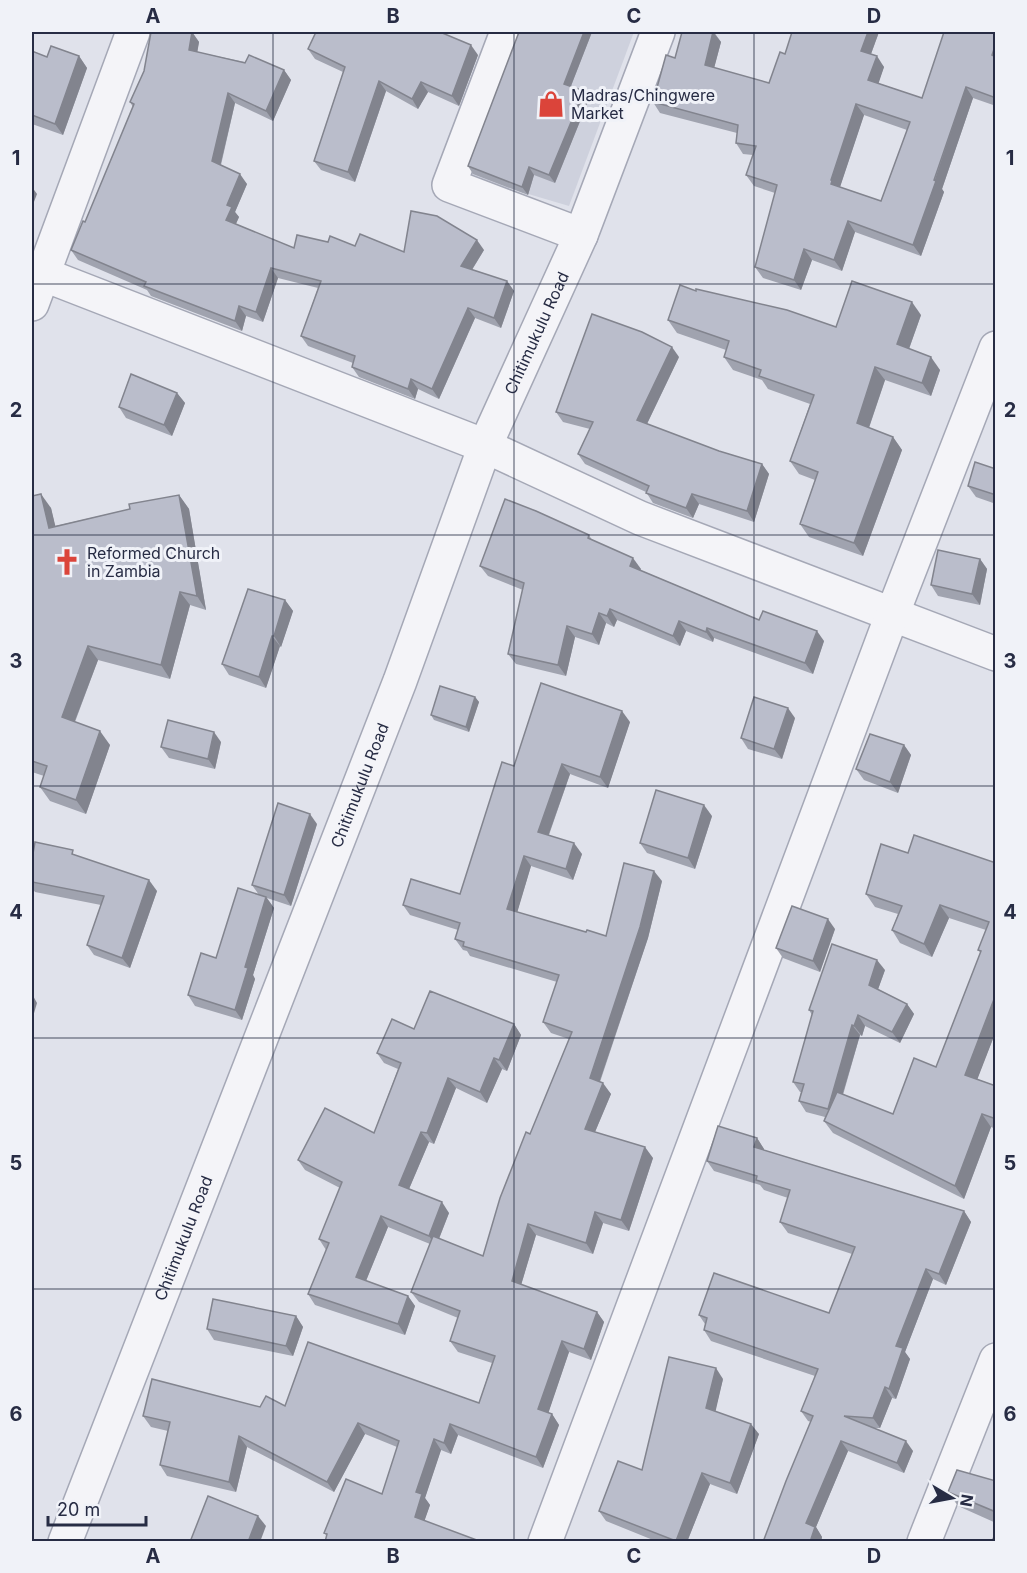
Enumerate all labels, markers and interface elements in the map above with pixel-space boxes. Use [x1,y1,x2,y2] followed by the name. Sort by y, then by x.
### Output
[146,4,161,28] text: A
[386,4,400,28] text: B
[627,4,641,28] text: C
[867,4,881,28] text: D
[571,85,715,123] place label: Madras/Chingwere Market
[536,89,566,119] shop icon: Madras/Chingwere Market
[12,146,20,170] text: 1
[1006,146,1014,170] text: 1
[500,269,573,397] street label: Chitimukulu Road
[10,398,22,422] text: 2
[1004,398,1016,422] text: 2
[87,543,220,581] place label: Reformed Church in Zambia
[52,547,82,577] church icon: Reformed Church in Zambia
[10,649,22,673] text: 3
[1004,649,1016,673] text: 3
[326,720,393,851] street label: Chitimukulu Road
[9,900,23,924] text: 4
[1003,900,1017,924] text: 4
[10,1151,22,1175] text: 5
[1004,1151,1016,1175] text: 5
[150,1173,217,1303] street label: Chitimukulu Road
[10,1402,23,1426] text: 6
[1004,1402,1017,1426] text: 6
[922,1468,982,1528] north arrow
[48,1489,146,1527] scale bar
[956,1493,978,1508] text: N
[57,1499,100,1520] text: 20 m
[146,1544,161,1568] text: A
[386,1544,400,1568] text: B
[627,1544,641,1568] text: C
[867,1544,881,1568] text: D

